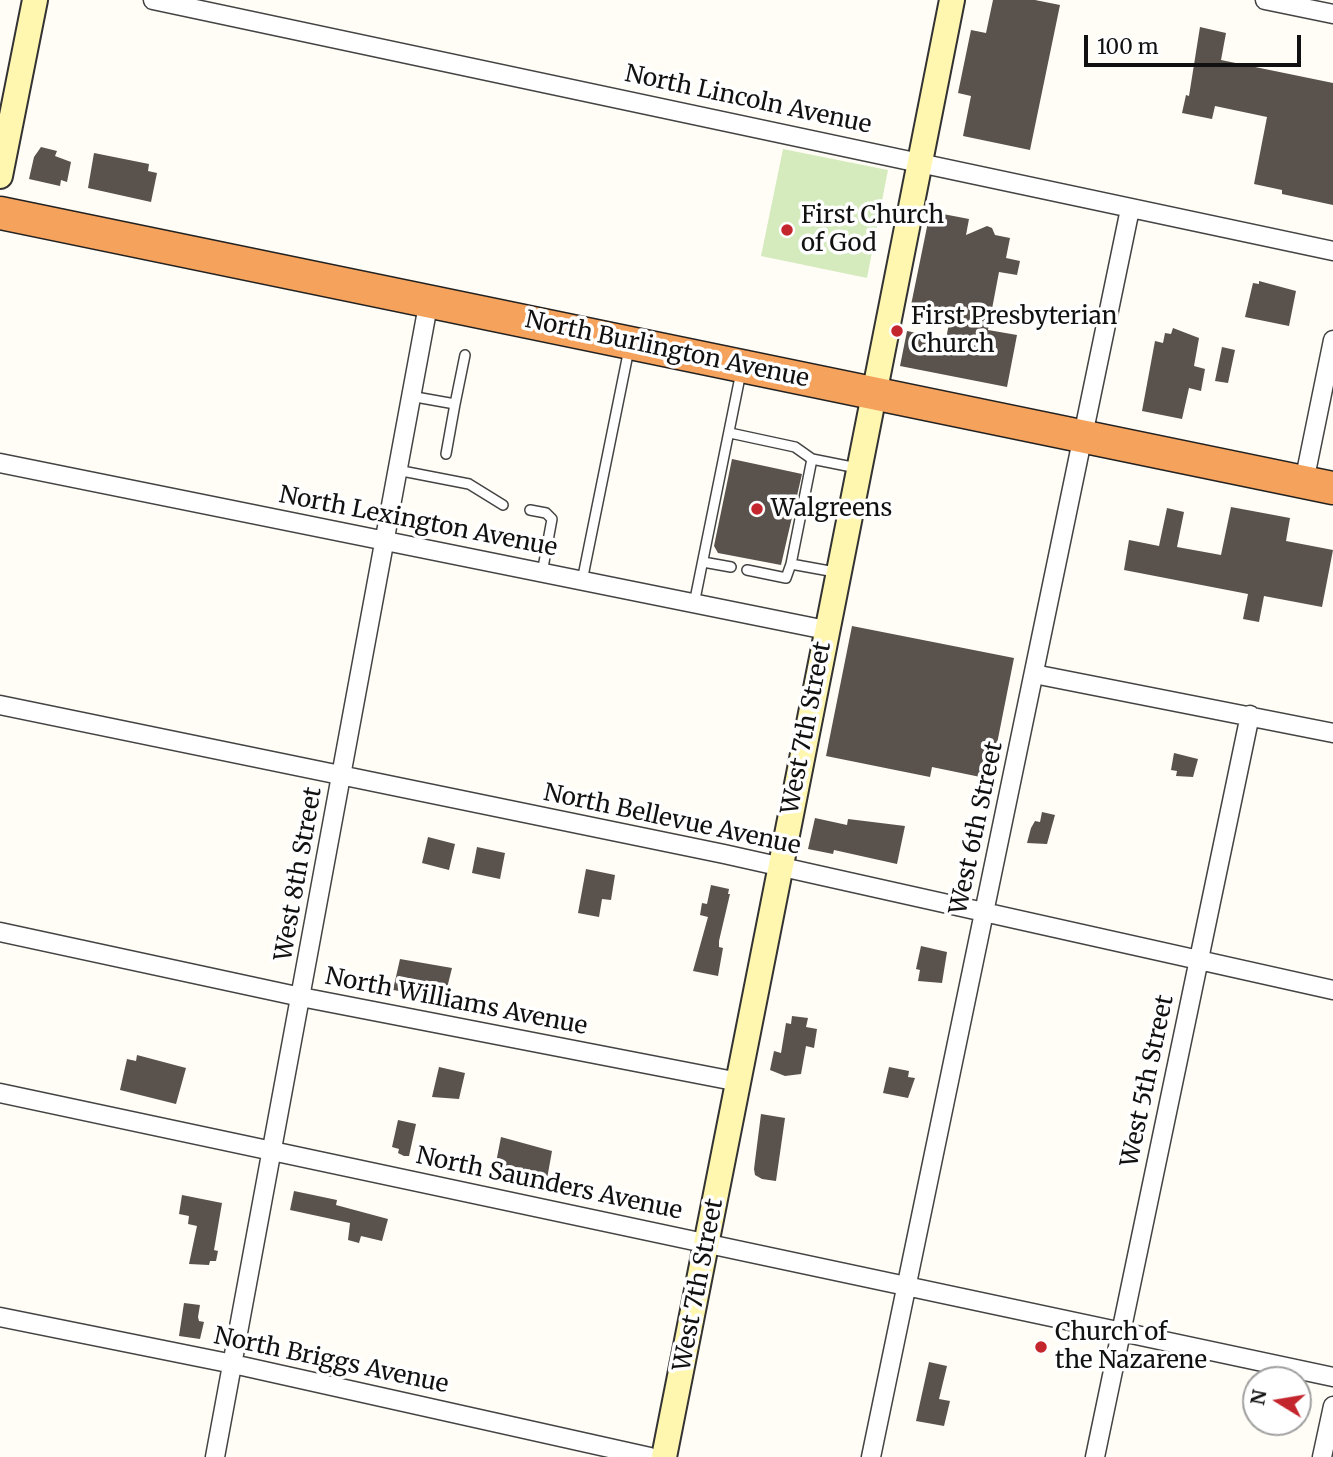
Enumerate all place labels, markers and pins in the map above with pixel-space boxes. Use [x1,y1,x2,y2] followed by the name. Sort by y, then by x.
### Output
[801,202,944,258] place label: First Church of God
[779,222,795,238] marker: First Church of God
[911,303,1117,359] place label: First Presbyterian Church
[889,323,905,339] marker: First Presbyterian Church
[771,495,892,523] place label: Walgreens
[749,501,765,517] marker: Walgreens
[1055,1319,1207,1375] place label: Church of the Nazarene
[1033,1339,1049,1355] marker: Church of the Nazarene

